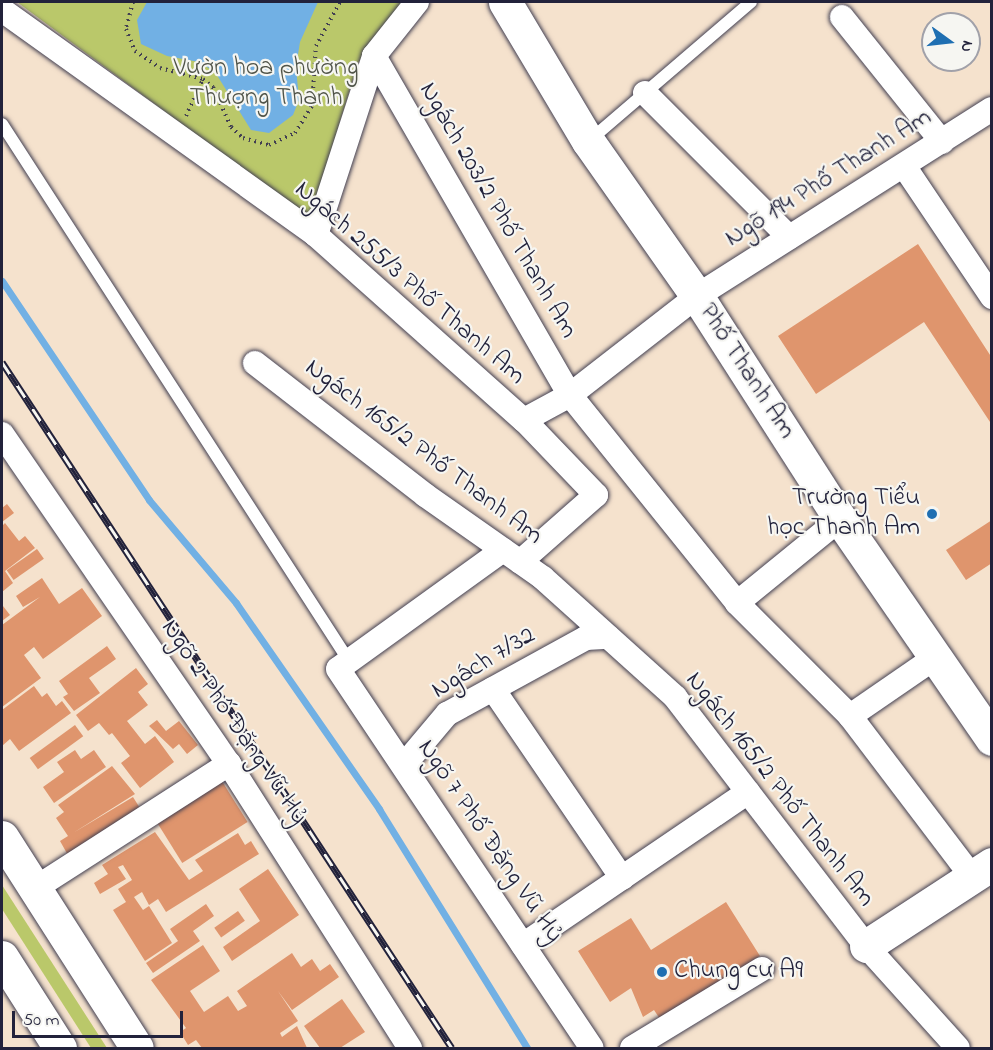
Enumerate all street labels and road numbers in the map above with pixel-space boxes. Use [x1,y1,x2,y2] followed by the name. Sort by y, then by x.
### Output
[411,78,583,344] street label: Ngách 203/2 Phố Thanh Am
[720,103,938,255] street label: Ngõ 194 Phố Thanh Am
[287,175,531,393] street label: Ngách 255/3 Phố Thanh Am
[691,299,801,445] street label: Phố Thanh Am
[298,353,548,553] street label: Ngách 165/2 Phố Thanh Am
[153,614,313,832] street label: Ngõ 2 Phố Đặng Vũ Hỷ
[427,621,541,707] street label: Ngách 7/32
[677,666,881,914] street label: Ngách 165/2 Phố Thanh Am
[409,734,569,950] street label: Ngõ 7 Phố Đặng Vũ Hỷ

